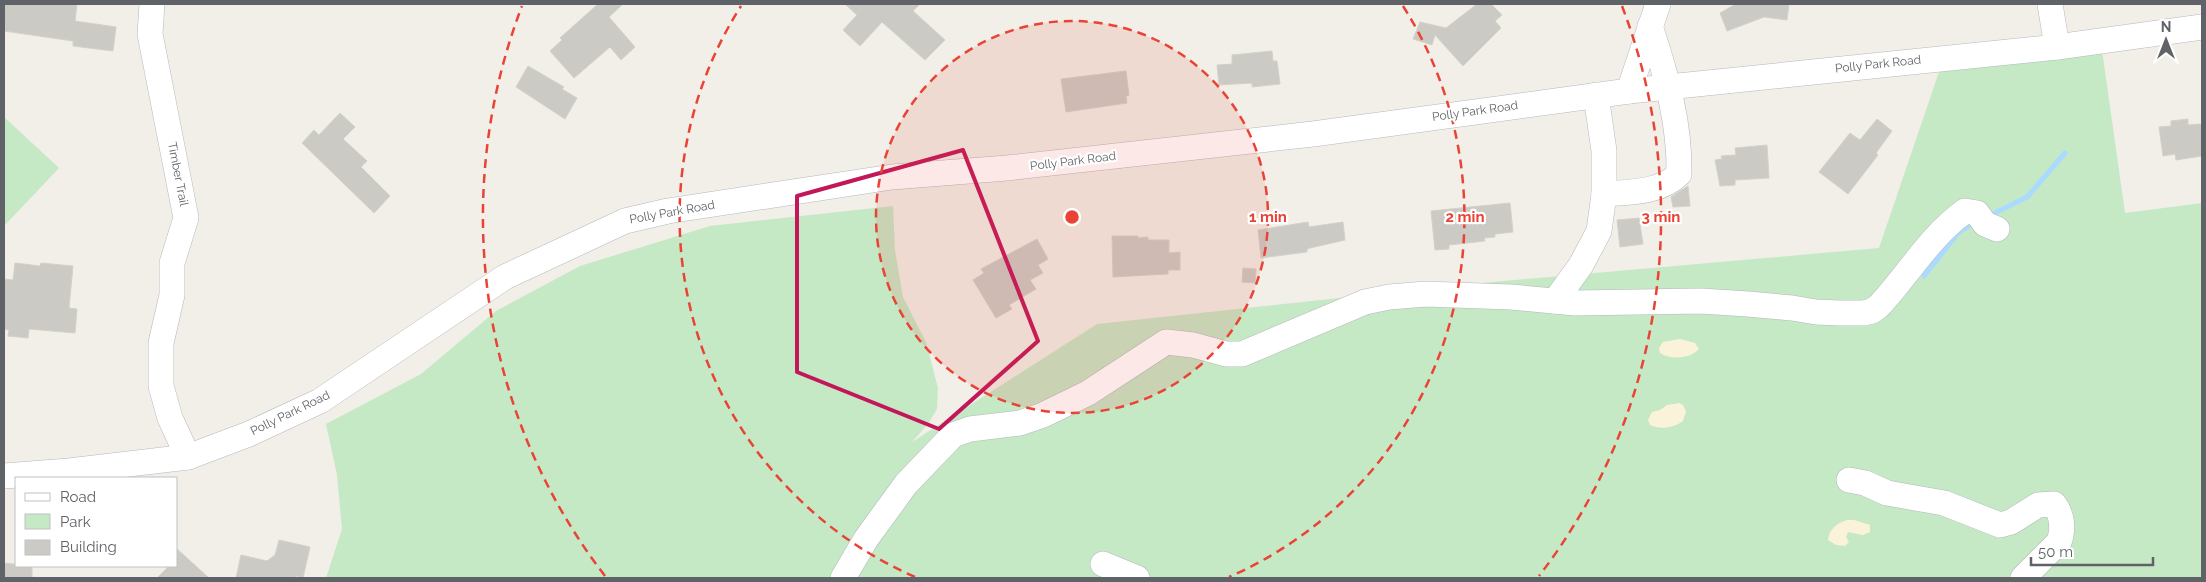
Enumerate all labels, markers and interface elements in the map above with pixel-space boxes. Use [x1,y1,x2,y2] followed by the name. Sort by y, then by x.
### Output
[2141,15,2191,65] north arrow
[2161,19,2171,35] text: N
[1834,53,1922,75] street label: Polly Park Road
[1431,98,1519,124] street label: Polly Park Road
[165,141,191,208] street label: Timber Trail
[1029,149,1117,173] street label: Polly Park Road
[628,198,716,226] street label: Polly Park Road
[1063,208,1081,226] centre of rings
[1249,208,1287,226] text: 1 min
[1446,208,1484,226] text: 2 min
[1642,208,1680,226] text: 3 min
[248,388,332,438] street label: Polly Park Road
[15,477,178,567] legend
[60,488,96,506] text: Road
[60,513,91,531] text: Park
[2031,534,2154,566] scale bar
[60,538,117,556] text: Building
[2038,543,2073,561] text: 50 m

